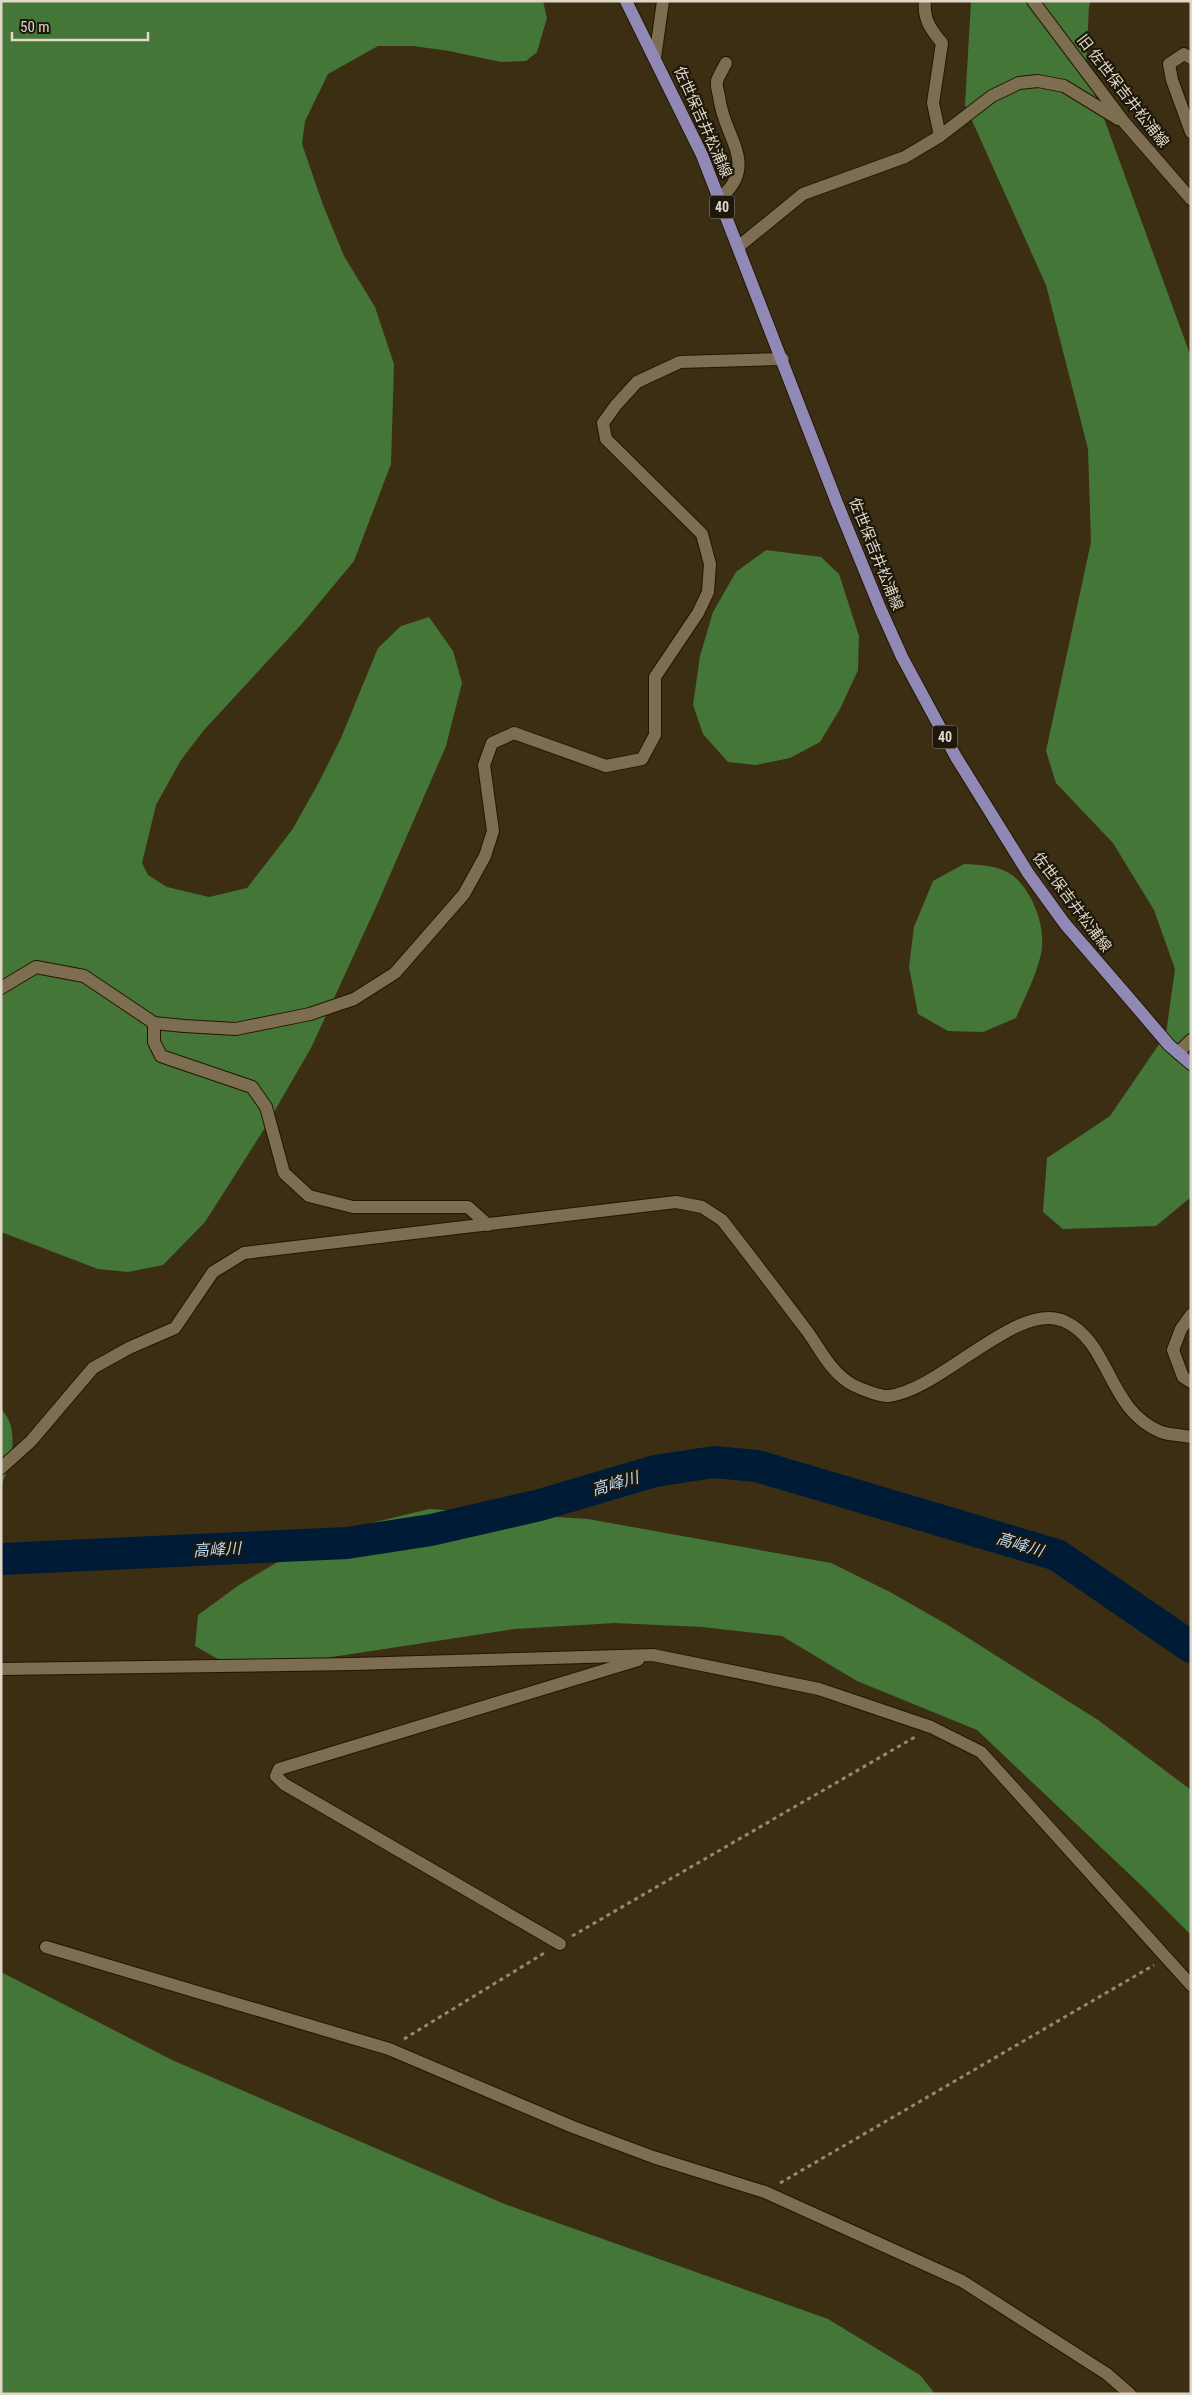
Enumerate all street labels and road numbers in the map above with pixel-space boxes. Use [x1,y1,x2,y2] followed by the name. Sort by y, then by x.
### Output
[1073,31,1173,151] street label: 旧 佐世保吉井松浦線
[670,64,736,180] street label: 佐世保吉井松浦線
[710,196,734,218] road number: 40
[845,495,907,613] street label: 佐世保吉井松浦線
[932,726,958,749] road number: 40
[1029,849,1115,955] street label: 佐世保吉井松浦線

